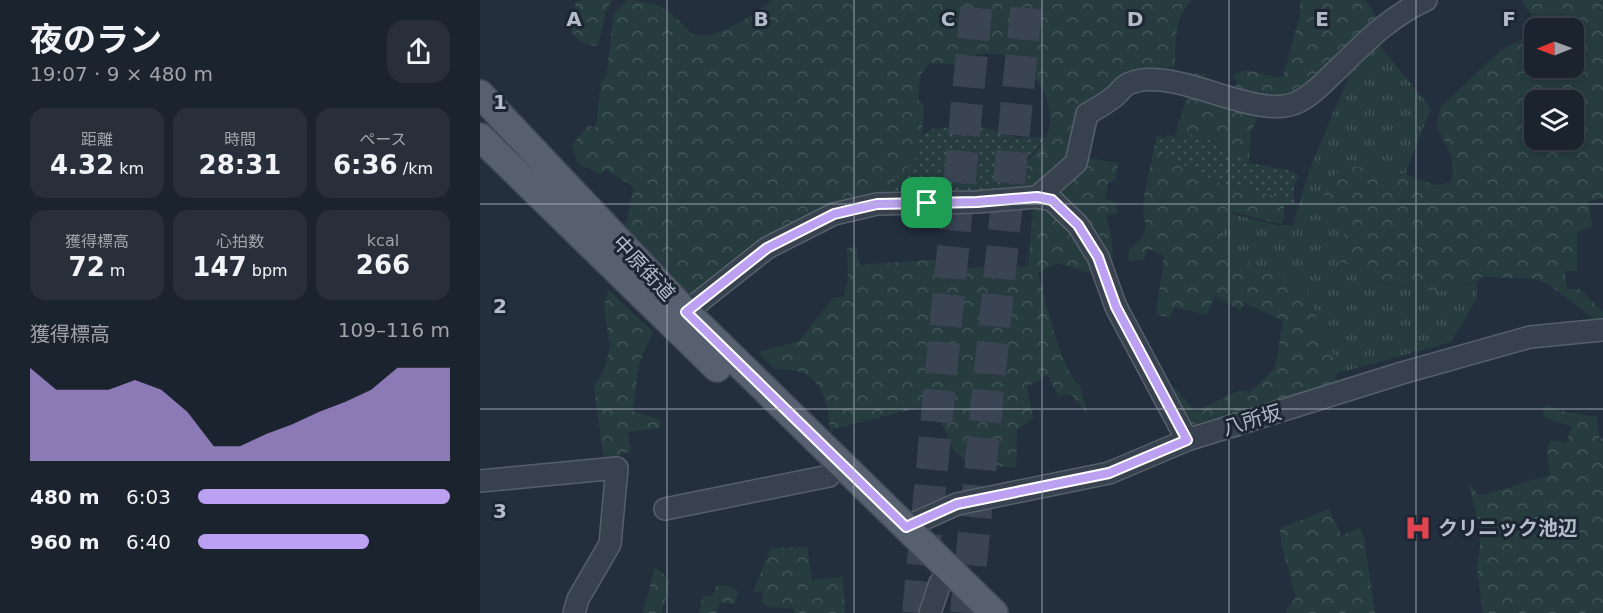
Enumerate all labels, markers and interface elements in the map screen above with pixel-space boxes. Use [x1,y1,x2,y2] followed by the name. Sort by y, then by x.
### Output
[566,7,582,31] text: A
[753,7,769,31] text: B
[941,7,955,31] text: C
[1127,7,1143,31] text: D
[1315,7,1329,31] text: E
[1502,7,1516,31] text: F
[1524,18,1584,78] north arrow
[1524,18,1584,150] map controls
[30,20,162,59] text: 夜のラン
[387,20,450,83] button: share
[30,62,213,86] text: 19:07 · 9 × 480 m
[493,90,507,114] text: 1
[1524,90,1584,150] button: layers
[81,130,113,149] text: 距離
[224,130,256,149] text: 時間
[359,130,407,149] text: ペース
[50,150,114,180] text: 4.32
[199,150,281,180] text: 28:31
[333,150,398,180] text: 6:36
[114,159,144,178] text: km
[398,159,433,178] text: /km
[901,177,952,228] pin
[910,186,943,219] icon: arrive
[367,231,399,250] text: kcal
[608,231,680,305] street label: 中原街道
[65,232,129,251] text: 獲得標高
[216,232,264,251] text: 心拍数
[356,250,410,280] text: 266
[69,252,105,282] text: 72
[192,252,247,282] text: 147
[105,261,125,280] text: m
[247,261,288,280] text: bpm
[493,294,507,318] text: 2
[338,318,450,342] text: 109–116 m
[30,322,110,346] text: 獲得標高
[1220,400,1284,440] street label: 八所坂
[30,485,100,509] text: 480 m
[126,485,171,509] text: 6:03
[493,499,507,523] text: 3
[1403,513,1433,543] hospital icon: クリニック池辺
[1438,516,1578,540] place label: クリニック池辺
[30,530,100,554] text: 960 m
[126,530,171,554] text: 6:40

